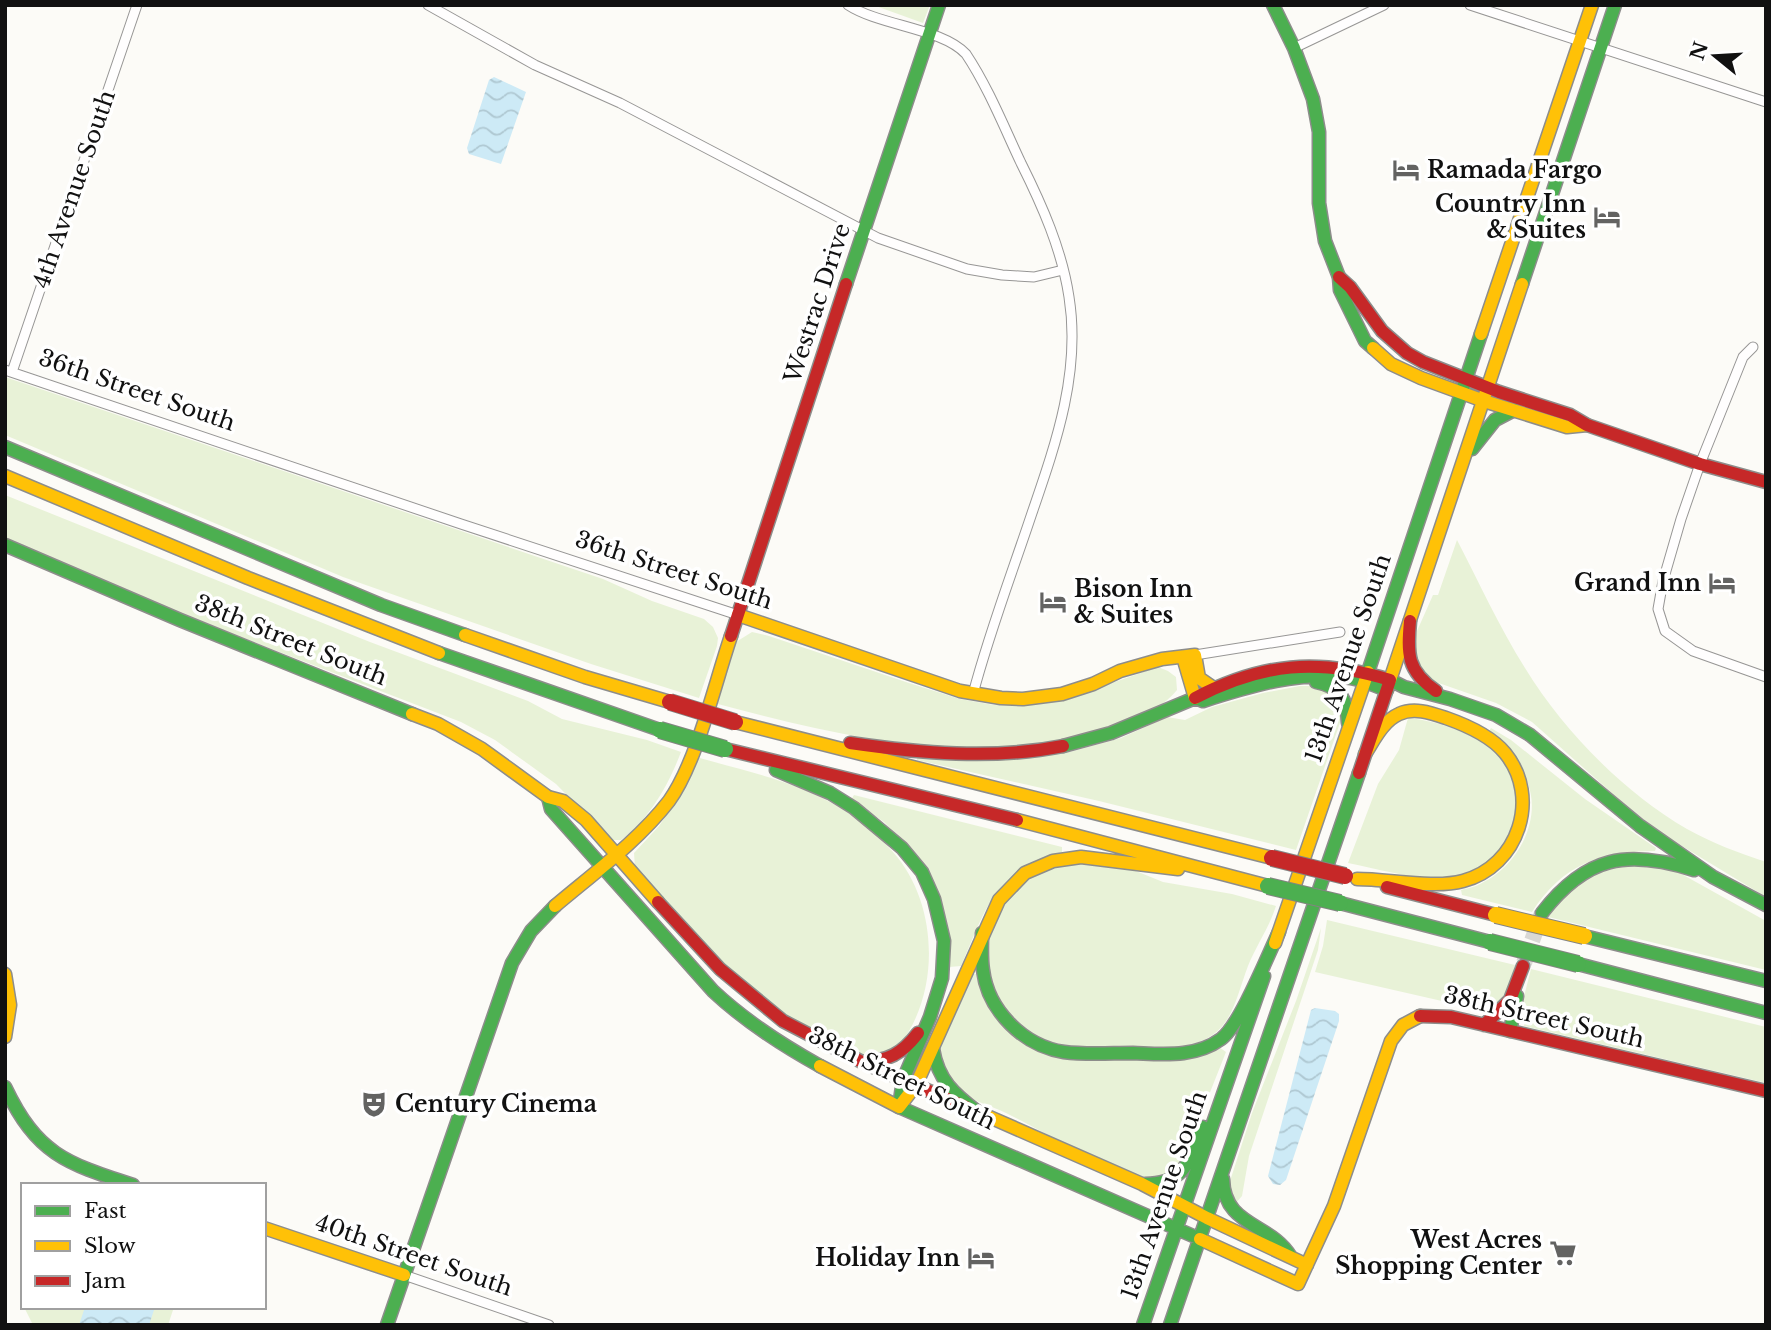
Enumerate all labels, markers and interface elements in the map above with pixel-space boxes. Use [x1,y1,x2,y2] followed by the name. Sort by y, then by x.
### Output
[1680,21,1750,91] north arrow
[1686,39,1713,63] text: N
[27,86,121,292] street label: 4th Avenue South
[1391,155,1421,185] hotel icon: Ramada Fargo
[1427,156,1602,184] place label: Ramada Fargo
[1435,190,1586,244] place label: Country Inn & Suites
[1592,202,1622,232] hotel icon: Country Inn & Suites
[778,220,856,387] street label: Westrac Drive
[35,343,239,437] street label: 36th Street South
[572,525,776,615] street label: 36th Street South
[1299,550,1397,766] street label: 13th Avenue South
[1707,568,1737,598] hotel icon: Grand Inn
[1574,569,1701,597] place label: Grand Inn
[1074,575,1193,629] place label: Bison Inn & Suites
[1038,587,1068,617] hotel icon: Bison Inn & Suites
[191,589,391,691] street label: 38th Street South
[1441,980,1647,1054] street label: 38th Street South
[804,1021,1000,1136] street label: 38th Street South
[1115,1087,1213,1303] street label: 13th Avenue South
[359,1089,389,1119] theatre icon: Century Cinema
[395,1090,597,1118] place label: Century Cinema
[21,1183,266,1309] legend
[84,1198,126,1224] text: Fast
[312,1208,516,1302] street label: 40th Street South
[1335,1226,1543,1280] place label: West Acres Shopping Center
[84,1233,136,1259] text: Slow
[1548,1238,1578,1268] supermarket icon: West Acres Shopping Center
[966,1243,996,1273] hotel icon: Holiday Inn
[815,1244,960,1272] place label: Holiday Inn
[81,1268,126,1294] text: Jam

